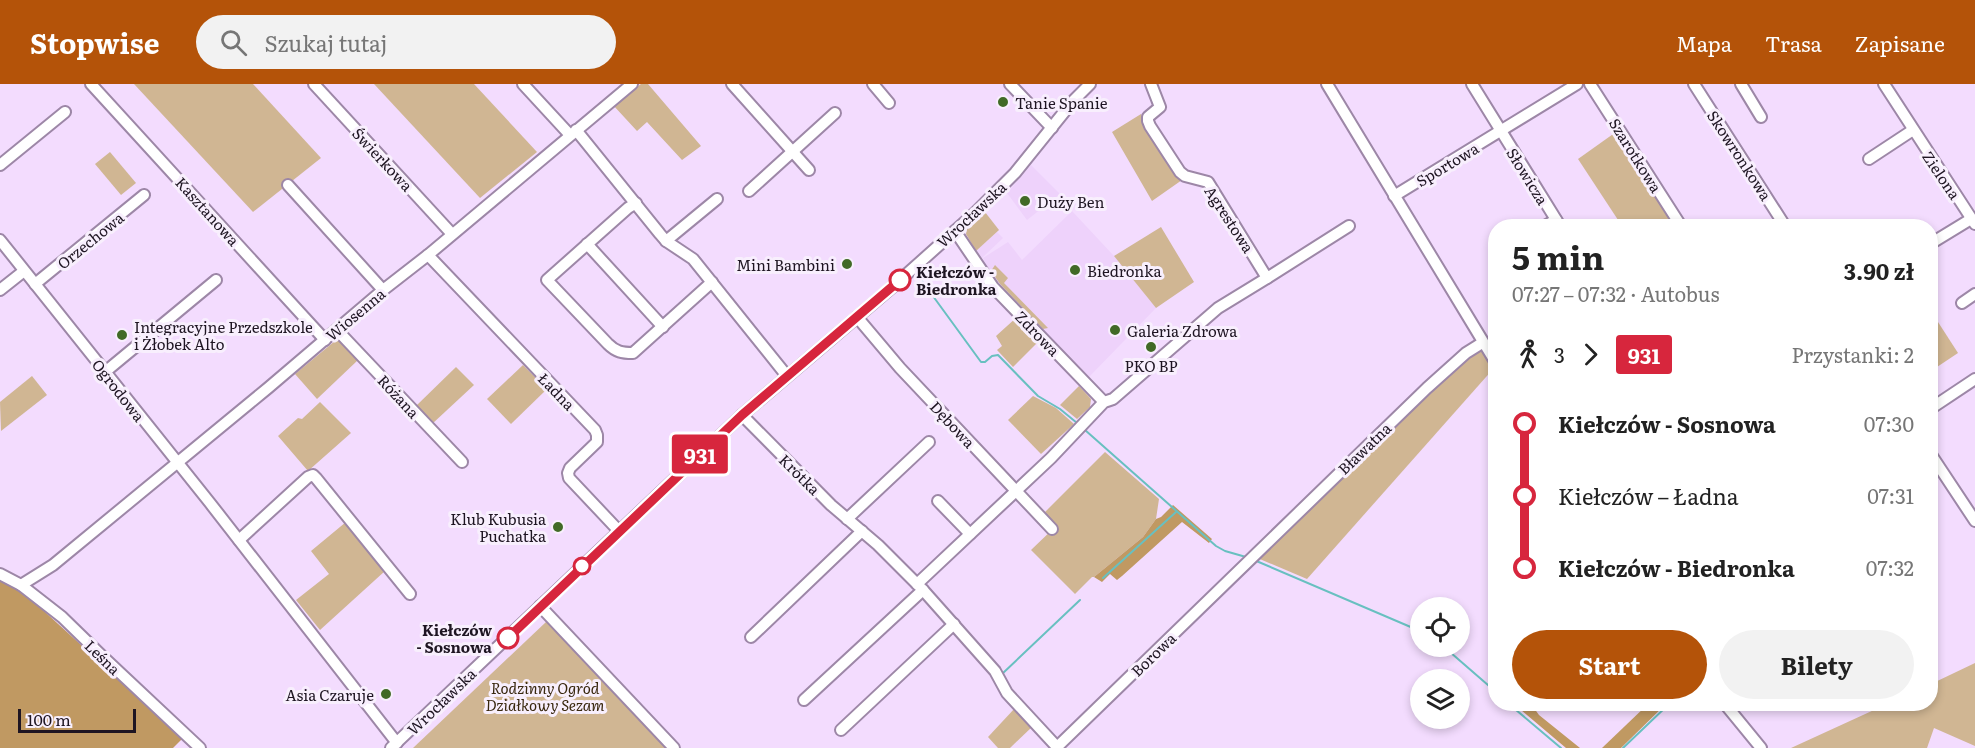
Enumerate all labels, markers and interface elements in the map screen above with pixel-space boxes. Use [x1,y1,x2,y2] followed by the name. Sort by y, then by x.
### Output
[196,15,616,69] search box
[30,21,160,63] text: Stopwise
[217,26,250,59] icon: search
[265,26,387,59] text: Szukaj tutaj
[1676,27,1732,58] text: Mapa
[1765,27,1822,58] text: Trasa
[1855,27,1945,58] text: Zapisane
[1015,91,1108,114] place label: Tanie Spanie
[996,95,1010,109] marker: Tanie Spanie
[1702,105,1778,205] street label: Skowronkowa
[1604,113,1669,198] street label: Szarotkowa
[347,122,419,197] street label: Świerkowa
[1411,136,1483,192] street label: Sportowa
[1501,143,1555,210] street label: Słowicza
[1917,146,1967,205] street label: Zielona
[171,171,246,251] street label: Kasztanowa
[931,175,1012,252] street label: Wrocławska
[1200,181,1261,258] street label: Agrestowa
[1037,190,1104,213] place label: Duży Ben
[1018,194,1032,208] marker: Duży Ben
[52,205,129,274] street label: Orzechowa
[1512,231,1604,280] text: 5 min
[736,253,835,276] place label: Mini Bambini
[1844,254,1914,287] text: 3.90 zł
[840,257,854,271] marker: Mini Bambini
[1087,259,1162,282] place label: Biedronka
[916,260,997,300] place label: Kiełczów - Biedronka
[1068,263,1082,277] marker: Biedronka
[889,269,911,291] marker: Kiełczów - Biedronka
[1512,278,1720,308] text: 07:27 – 07:32 · Autobus
[320,282,391,346] street label: Wiosenna
[1010,305,1066,362] street label: Zdrowa
[134,315,313,355] place label: Integracyjne Przedszkole i Żłobek Alto
[1127,319,1238,342] place label: Galeria Zdrowa
[1108,323,1122,337] marker: Galeria Zdrowa
[115,328,129,342] marker: Integracyjne Przedszkole i Żłobek Alto
[1512,338,1545,371] icon: walk
[1574,338,1607,371] icon: forward
[1554,339,1565,369] text: 3
[1628,339,1660,370] text: 931
[1792,339,1914,369] text: Przystanki: 2
[1144,340,1158,354] marker: PKO BP
[87,354,151,427] street label: Ogrodowa
[1124,354,1178,377] place label: PKO BP
[533,367,581,416] street label: Ładna
[373,369,426,424] street label: Różana
[925,395,982,453] street label: Dębowa
[1558,407,1776,440] text: Kiełczów - Sosnowa
[1864,408,1914,438] text: 07:30
[1332,416,1397,479] street label: Bławatna
[666,434,734,473] line badge: 931
[684,439,716,470] text: 931
[774,448,826,500] street label: Krótka
[1558,479,1739,512] text: Kiełczów – Ładna
[1867,480,1914,510] text: 07:31
[450,507,547,547] place label: Klub Kubusia Puchatka
[551,520,565,534] marker: Klub Kubusia Puchatka
[1558,551,1795,584] text: Kiełczów - Biedronka
[1866,552,1914,582] text: 07:32
[573,557,591,575] unlabelled marker
[1410,597,1470,729] map controls
[1410,597,1470,657] button: locate
[416,618,492,658] place label: Kiełczów - Sosnowa
[1125,626,1181,681] street label: Borowa
[497,627,519,649] marker: Kiełczów - Sosnowa
[1512,630,1707,699] button: Start
[1719,630,1914,699] button: Bilety
[80,634,127,680] street label: Leśna
[401,661,481,740] street label: Wrocławska
[1410,669,1470,729] button: layers
[486,676,604,716] park label: Rodzinny Ogród Działkowy Sezam
[285,683,374,706] place label: Asia Czaruje
[379,687,393,701] marker: Asia Czaruje
[18,706,136,734] scale bar
[27,707,71,731] text: 100 m

